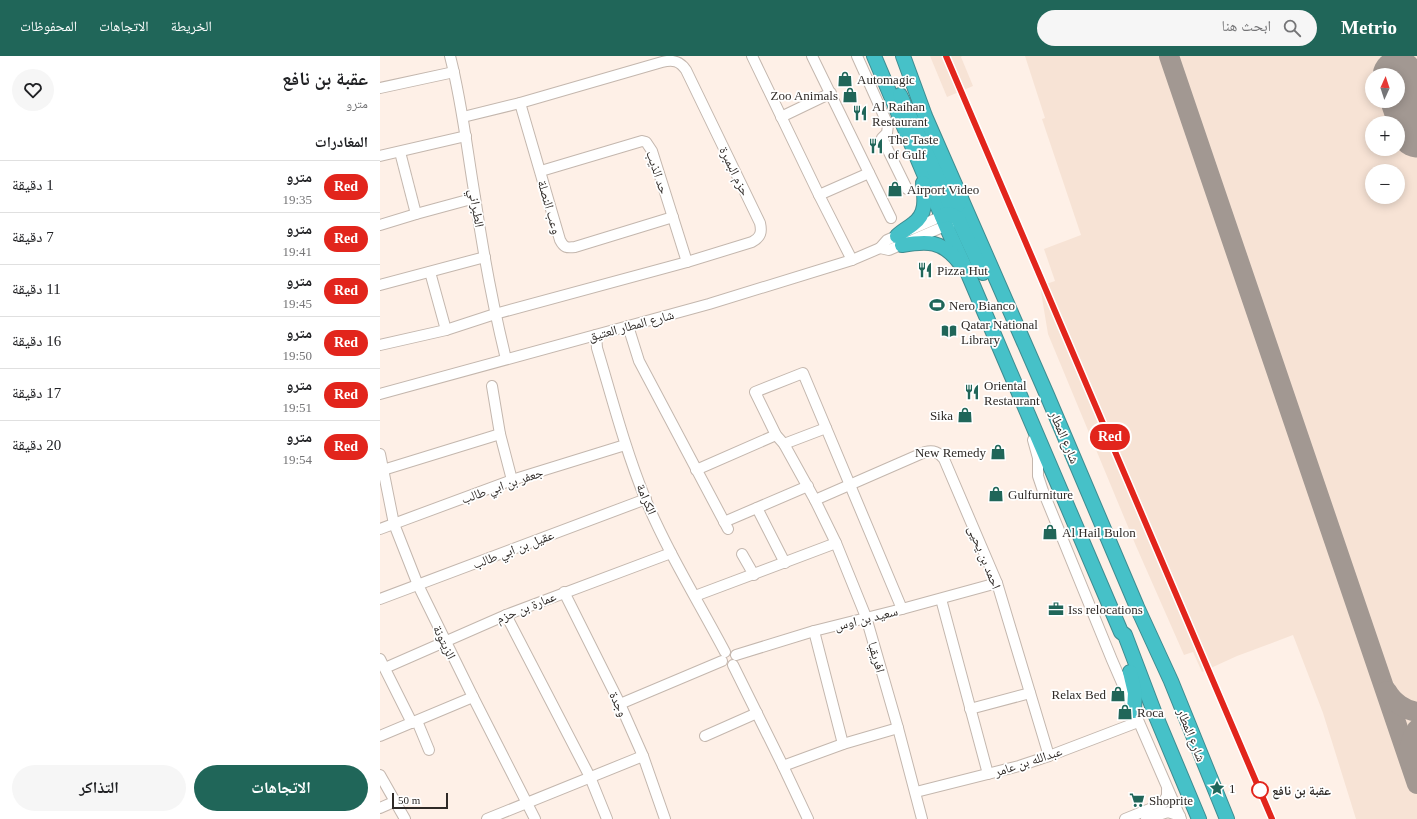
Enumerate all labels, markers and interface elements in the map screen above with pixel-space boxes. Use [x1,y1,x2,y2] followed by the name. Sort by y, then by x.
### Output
[1037,10,1317,46] search box
[1281,17,1303,39] icon: search
[1341,17,1397,38] text: Metrio
[1222,18,1271,34] text: ابحث هنا
[20,19,77,34] text: المحفوظات
[99,19,149,34] text: الاتجاهات
[171,19,212,34] text: الخريطة
[282,68,368,89] text: عقبة بن نافع
[1365,68,1405,108] north arrow
[1365,68,1405,204] map controls
[12,69,54,111] button: heart
[836,70,854,88] shop icon: Automagic
[857,72,915,87] place label: Automagic
[841,86,859,104] shop icon: Zoo Animals
[770,88,838,103] place label: Zoo Animals
[346,96,368,111] text: مترو
[872,99,928,129] place label: Al Raihan Restaurant
[851,104,869,122] restaurant icon: Al Raihan Restaurant
[1365,116,1405,156] button: +
[888,132,939,162] place label: The Taste of Gulf
[315,134,368,150] text: المغادرات
[867,137,885,155] restaurant icon: The Taste of Gulf
[715,144,753,199] street label: حزم البمبرة
[643,149,672,196] street label: حد الذيب
[1365,164,1405,204] button: −
[286,169,312,185] text: مترو
[12,177,54,193] text: 1 دقيقة
[534,178,564,236] street label: وعب النصلة
[334,179,358,194] text: Red
[886,180,904,198] shop icon: Airport Video
[907,182,979,197] place label: Airport Video
[463,188,487,229] street label: الطبراني
[282,192,312,207] text: 19:35
[286,221,312,237] text: مترو
[12,229,54,245] text: 7 دقيقة
[334,231,358,246] text: Red
[282,244,312,259] text: 19:41
[916,261,934,279] restaurant icon: Pizza Hut
[937,263,988,278] place label: Pizza Hut
[286,273,312,289] text: مترو
[12,281,61,297] text: 11 دقيقة
[334,283,358,298] text: Red
[282,296,312,311] text: 19:45
[928,296,946,314] sports icon: Nero Bianco
[949,298,1015,313] place label: Nero Bianco
[587,307,676,346] street label: شارع المطار العتيق
[961,317,1038,347] place label: Qatar National Library
[940,322,958,340] library icon: Qatar National Library
[286,325,312,341] text: مترو
[12,333,61,349] text: 16 دقيقة
[334,335,358,350] text: Red
[282,348,312,363] text: 19:50
[286,377,312,393] text: مترو
[984,378,1040,408] place label: Oriental Restaurant
[963,383,981,401] restaurant icon: Oriental Restaurant
[12,385,61,401] text: 17 دقيقة
[334,387,358,402] text: Red
[282,400,312,415] text: 19:51
[956,406,974,424] shop icon: Sika
[930,408,953,423] place label: Sika
[1045,408,1082,467] street label: شارع المطار
[1087,424,1133,450] line badge: Red
[286,429,312,445] text: مترو
[1098,429,1122,444] text: Red
[12,437,61,453] text: 20 دقيقة
[334,439,358,454] text: Red
[989,443,1007,461] shop icon: New Remedy
[915,445,986,460] place label: New Remedy
[282,452,312,467] text: 19:54
[459,464,546,510] street label: جعفر بن ابي طالب
[632,482,660,517] street label: الكرامة
[987,485,1005,503] shop icon: Gulfurniture
[1008,487,1073,502] place label: Gulfurniture
[964,523,1004,592] street label: احمد بن يحيى
[1041,523,1059,541] shop icon: Al Hail Bulon
[1062,525,1136,540] place label: Al Hail Bulon
[470,527,557,575] street label: عقيل بن ابي طالب
[494,589,559,627] street label: عمارة بن حزم
[1047,600,1065,618] office icon: Iss relocations
[1068,602,1143,617] place label: Iss relocations
[833,603,900,635] street label: سعيد بن اوس
[429,623,459,662] street label: الزيتونة
[864,640,888,675] street label: افريقيا
[1109,685,1127,703] shop icon: Relax Bed
[1051,687,1106,702] place label: Relax Bed
[605,689,631,720] street label: وجدة
[1116,703,1134,721] shop icon: Roca
[1137,705,1164,720] place label: Roca
[1172,706,1209,765] street label: شارع المطار
[992,743,1065,781] street label: عبدالله بن عامر
[12,765,186,811] button: التذاكر
[194,765,368,811] button: الاتجاهات
[1208,779,1226,797] place icon: 1
[1229,781,1236,796] place label: 1
[1251,781,1269,799] marker: عقبة بن نافع
[1272,783,1331,800] place label: عقبة بن نافع
[392,791,448,810] scale bar
[1128,791,1146,809] supermarket icon: Shoprite
[1149,793,1193,808] place label: Shoprite
[398,794,420,806] text: 50 m

